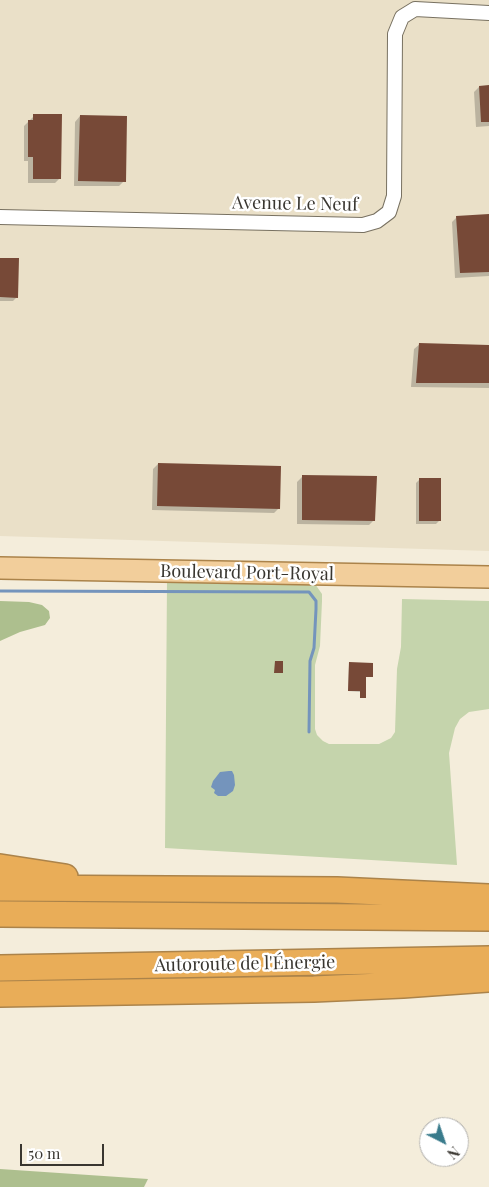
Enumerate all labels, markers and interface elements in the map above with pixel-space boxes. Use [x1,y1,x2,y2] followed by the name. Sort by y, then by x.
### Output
[232,192,358,216] street label: Avenue Le Neuf
[160,561,334,585] street label: Boulevard Port-Royal
[154,952,336,976] street label: Autoroute de l'Énergie
[419,1117,469,1167] north arrow
[22,1134,106,1166] scale bar
[443,1142,464,1163] text: N
[28,1143,60,1163] text: 50 m

